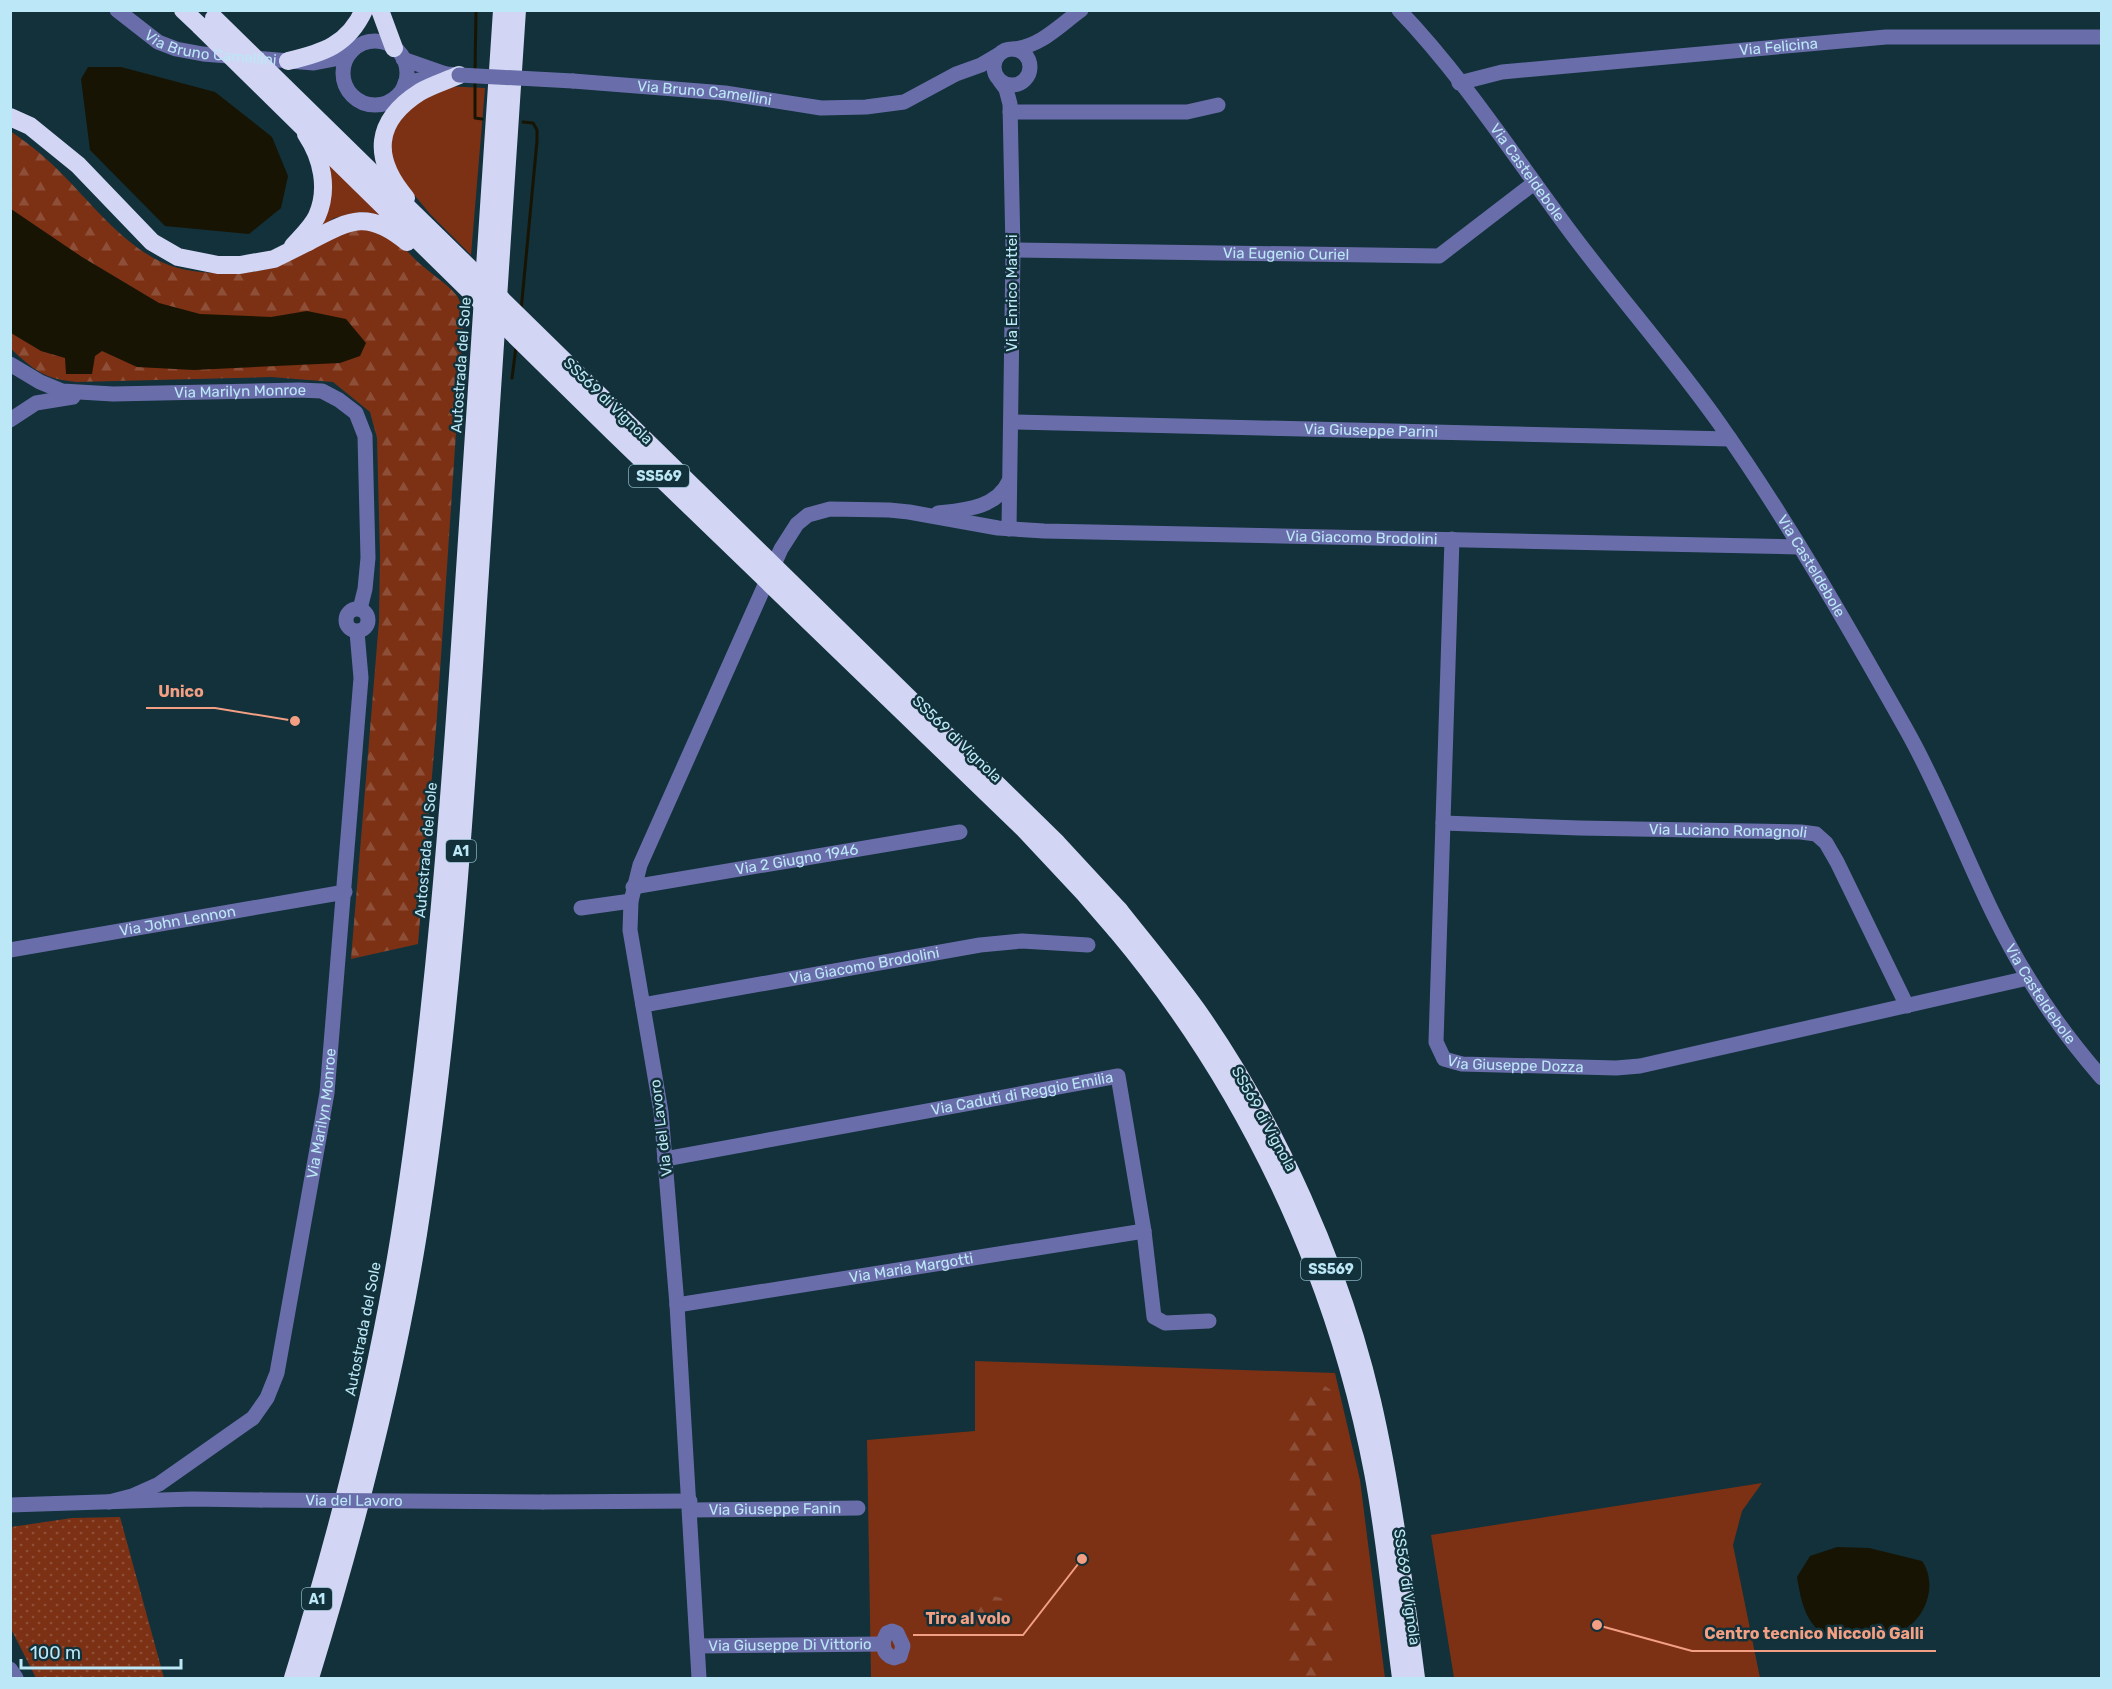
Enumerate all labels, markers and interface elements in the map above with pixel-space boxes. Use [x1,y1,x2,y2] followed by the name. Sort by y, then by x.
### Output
[141,26,277,69] street label: Via Bruno Camellini
[1738,34,1819,59] street label: Via Felicina
[636,77,773,109] street label: Via Bruno Camellini
[1486,120,1569,225] street label: Via Casteldebole
[1003,234,1021,352] street label: Via Enrico Mattei
[1223,244,1349,264] street label: Via Eugenio Curiel
[447,296,475,434] street label: Autostrada del Sole
[560,354,656,448] street label: SS569 di Vignola
[174,381,306,402] street label: Via Marilyn Monroe
[1304,420,1438,441] street label: Via Giuseppe Parini
[629,465,689,487] road number: SS569
[1773,512,1849,620] street label: Via Casteldebole
[1285,527,1438,548] street label: Via Giacomo Brodolini
[146,674,215,708] callout: Unico
[158,682,204,701] text: Unico
[909,692,1005,786] street label: SS569 di Vignola
[411,781,441,919] street label: Autostrada del Sole
[1649,820,1808,842] street label: Via Luciano Romagnoli
[446,840,476,862] road number: A1
[734,840,860,879] street label: Via 2 Giugno 1946
[118,902,237,940] street label: Via John Lennon
[2001,941,2080,1048] street label: Via Casteldebole
[788,943,941,988] street label: Via Giacomo Brodolini
[303,1047,340,1180] street label: Via Marilyn Monroe
[1445,1051,1584,1076] street label: Via Giuseppe Dozza
[1228,1063,1300,1175] street label: SS569 di Vignola
[930,1068,1115,1119] street label: Via Caduti di Reggio Emilia
[646,1079,676,1177] street label: Via del Lavoro
[848,1249,974,1287] street label: Via Maria Margotti
[1301,1258,1361,1280] road number: SS569
[341,1260,385,1398] street label: Autostrada del Sole
[305,1491,403,1510] street label: Via del Lavoro
[708,1499,841,1519] street label: Via Giuseppe Fanin
[1390,1528,1424,1646] street label: SS569 di Vignola
[302,1588,332,1610] road number: A1
[913,1601,1023,1635] callout: Tiro al volo
[925,1609,1011,1628] text: Tiro al volo
[1692,1617,1936,1651] callout: Centro tecnico Niccolò Galli
[1704,1624,1924,1643] text: Centro tecnico Niccolò Galli
[21,1632,182,1670] scale bar
[708,1635,872,1655] street label: Via Giuseppe Di Vittorio
[30,1642,81,1664] text: 100 m

